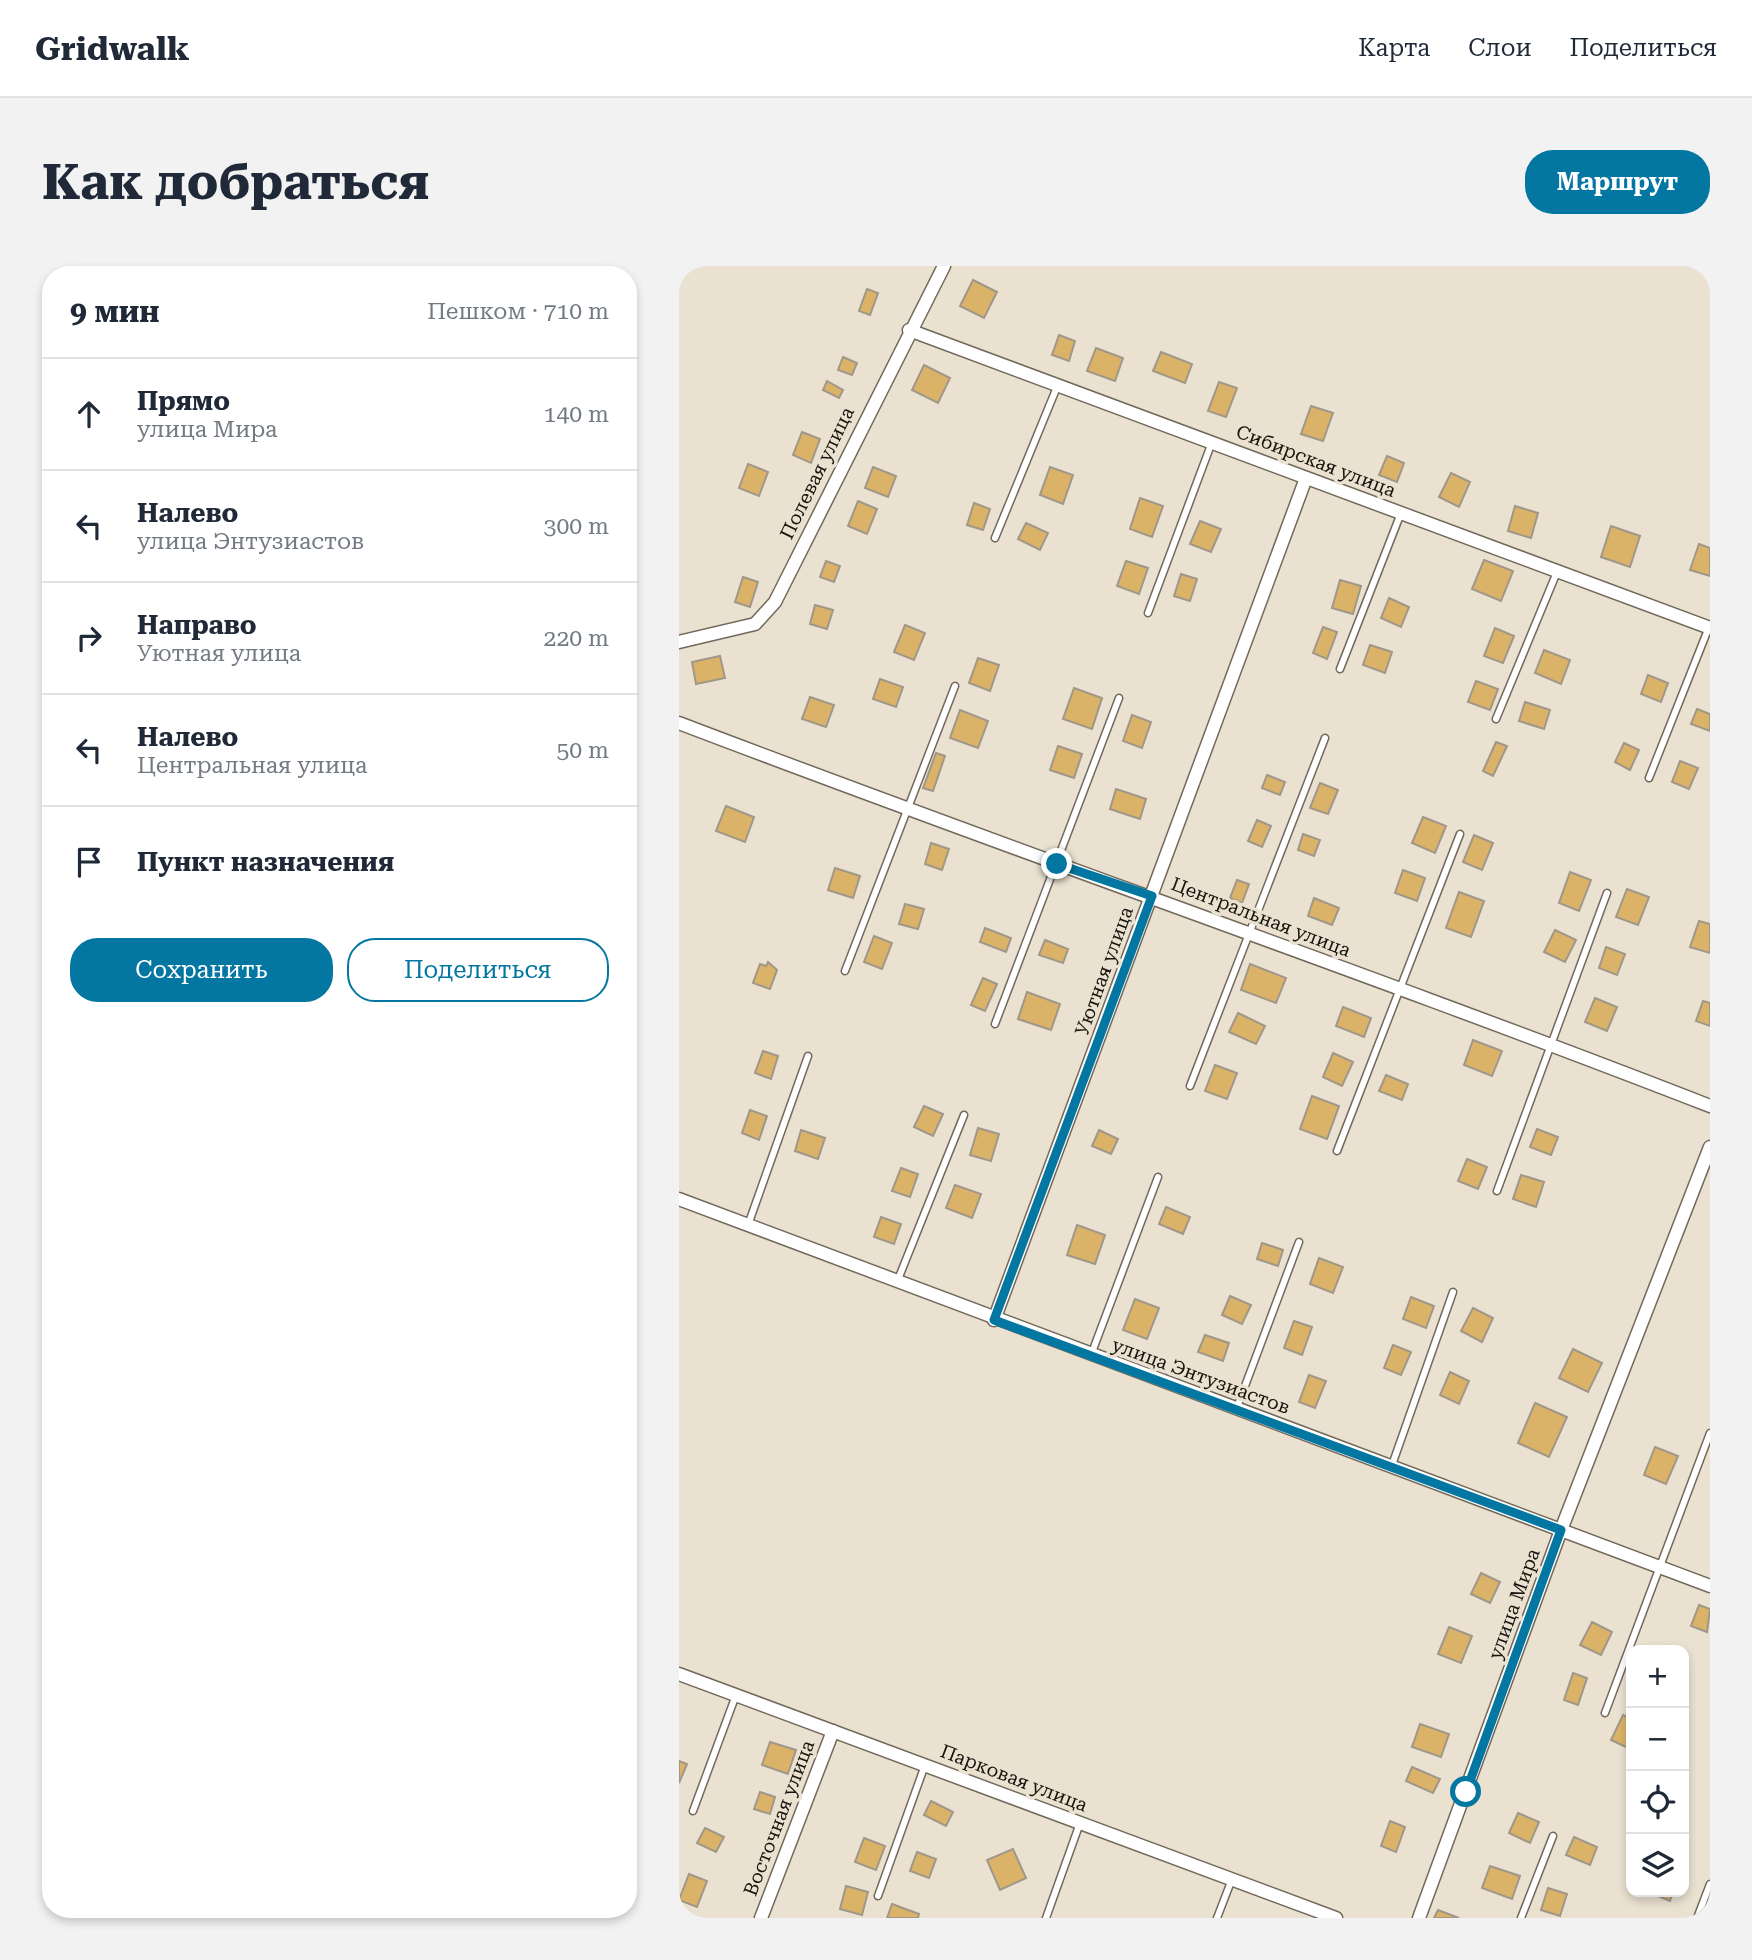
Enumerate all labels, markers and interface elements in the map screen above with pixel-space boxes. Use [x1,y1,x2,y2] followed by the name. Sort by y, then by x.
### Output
[35,29,189,68] text: Gridwalk
[1358,34,1430,62] text: Карта
[1468,34,1531,62] text: Слои
[1569,34,1717,62] text: Поделиться
[1525,150,1710,214] button: Маршрут
[42,154,429,211] text: Как добраться
[70,294,160,329] text: 9 мин
[427,298,609,325] text: Пешком · 710 m
[137,386,230,416] text: Прямо
[70,395,108,433] icon: ahead
[544,401,609,428] text: 140 m
[775,403,859,543] street label: Полевая улица
[137,416,278,443] text: улица Мира
[1233,420,1400,502] street label: Сибирская улица
[137,498,238,528] text: Налево
[70,507,108,545] icon: left
[544,513,609,540] text: 300 m
[137,528,364,555] text: улица Энтузиастов
[137,610,257,640] text: Направо
[70,619,108,657] icon: right
[544,625,609,652] text: 220 m
[137,640,301,667] text: Уютная улица
[137,722,238,752] text: Налево
[70,731,108,769] icon: left
[556,737,609,764] text: 50 m
[137,752,367,779] text: Центральная улица
[70,843,108,881] icon: arrive
[137,847,394,877] text: Пункт назначения
[1041,848,1072,879] route end
[1168,872,1355,962] street label: Центральная улица
[1070,903,1138,1039] street label: Уютная улица
[70,938,333,1002] button: Сохранить
[347,938,609,1002] button: Поделиться
[1109,1333,1293,1419] street label: улица Энтузиастов
[1483,1545,1545,1663] street label: улица Мира
[1626,1645,1689,1897] map controls
[1626,1645,1689,1708] button: +
[1626,1708,1689,1771] button: −
[739,1736,820,1899] street label: Восточная улица
[937,1739,1092,1817] street label: Парковая улица
[1626,1771,1689,1834] button: locate
[1450,1776,1481,1807] route start
[1626,1834,1689,1897] button: layers

